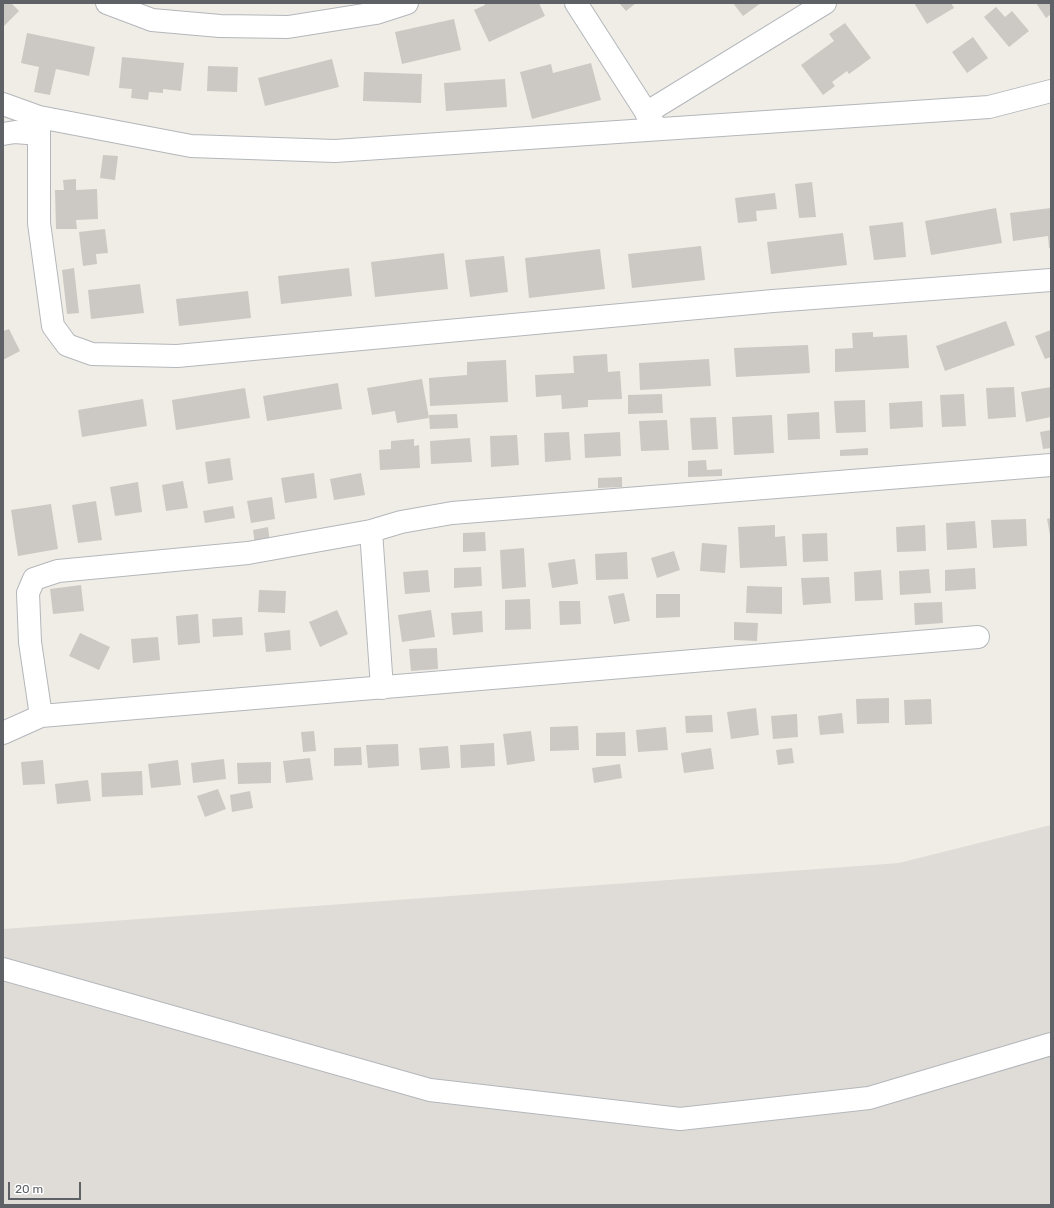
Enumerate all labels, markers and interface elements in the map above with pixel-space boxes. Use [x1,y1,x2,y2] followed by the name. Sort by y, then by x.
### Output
[10,1174,83,1200] scale bar
[15,1182,43,1196] text: 20 m

